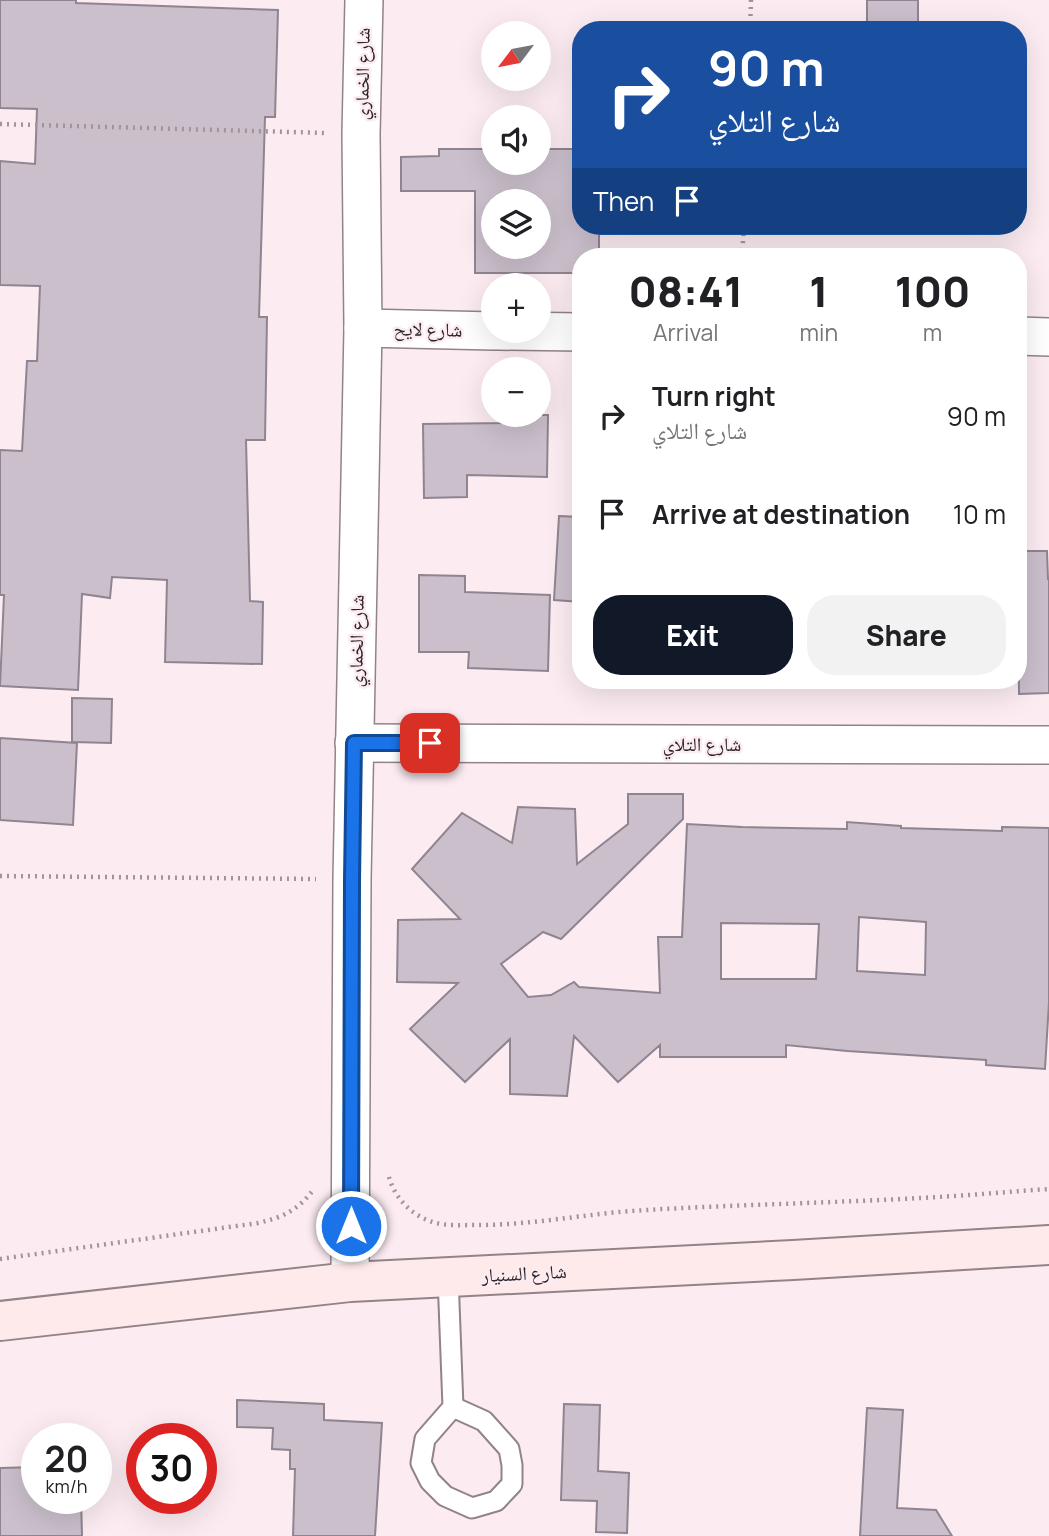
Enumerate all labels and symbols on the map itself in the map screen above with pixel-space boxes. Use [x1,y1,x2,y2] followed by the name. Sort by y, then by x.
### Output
[481,21,551,91] north arrow
[348,27,379,121] street label: شارع الخماري
[393,315,463,343] street label: شارع لايح
[342,594,373,688] street label: شارع الخماري
[400,713,460,773] pin
[663,731,741,760] street label: شارع التلاي
[314,1189,388,1263] position arrow
[480,1258,567,1288] street label: شارع السنيار
[126,1423,217,1514] speed limit sign: 30

